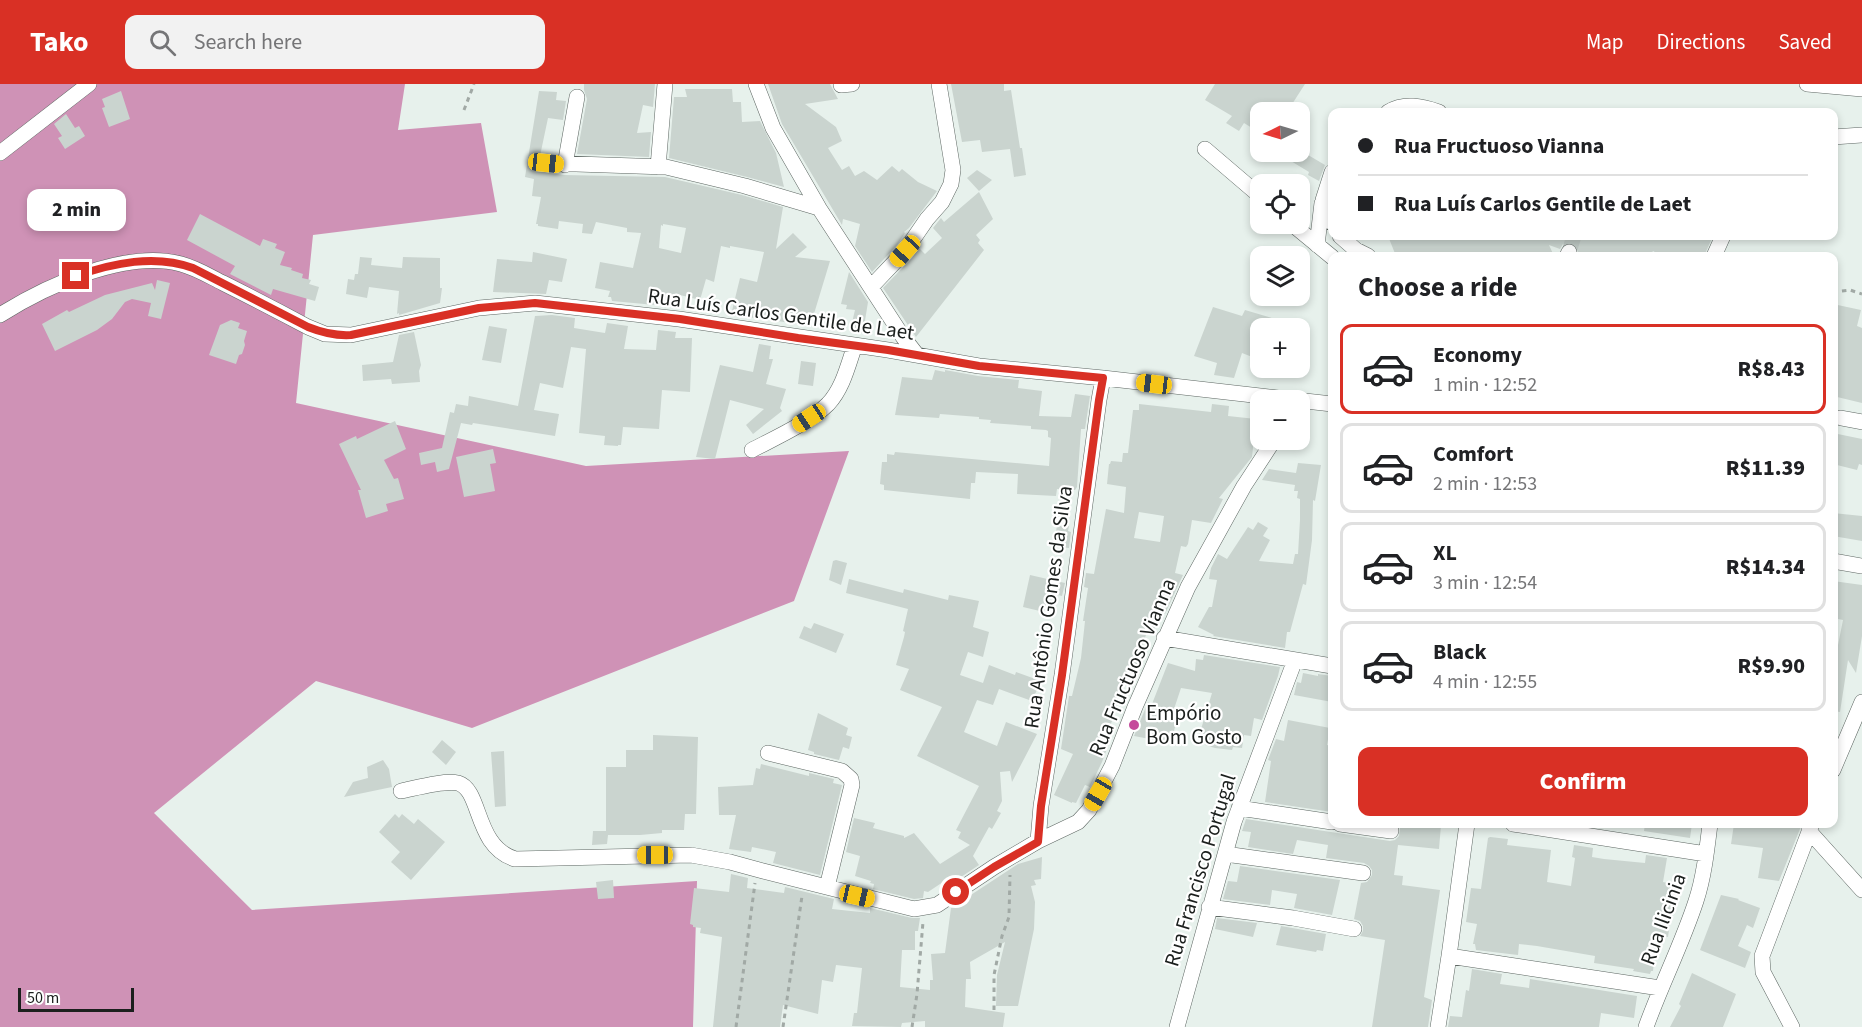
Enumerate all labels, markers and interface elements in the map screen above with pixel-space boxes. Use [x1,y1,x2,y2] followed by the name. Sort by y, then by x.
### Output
[125,15,545,69] search box
[30,22,89,62] text: Tako
[146,26,179,59] icon: search
[194,26,302,58] text: Search here
[1586,27,1624,57] text: Map
[1657,27,1745,57] text: Directions
[1778,27,1832,57] text: Saved
[1250,102,1310,162] north arrow
[1250,102,1310,450] map controls
[1394,130,1604,162] text: Rua Fructuoso Vianna
[527,152,565,174] car
[1250,174,1310,234] button: locate
[1394,188,1691,220] text: Rua Luís Carlos Gentile de Laet
[26,189,125,231] callout: 2 min
[52,196,101,224] text: 2 min
[886,232,924,270] car
[1250,246,1310,306] button: layers
[62,262,89,289] route end
[1358,268,1518,307] text: Choose a ride
[646,280,916,348] street label: Rua Luís Carlos Gentile de Laet
[1250,318,1310,378] button: +
[1433,339,1522,371] text: Economy
[1361,342,1415,396] icon: car
[1738,353,1805,385] text: R$8.43
[1433,371,1537,399] text: 1 min · 12:52
[1135,373,1173,395] car
[1250,390,1310,450] button: −
[789,401,829,435] car
[1433,438,1514,470] text: Comfort
[1361,441,1415,495] icon: car
[1726,452,1805,484] text: R$11.39
[1433,470,1537,498] text: 2 min · 12:53
[1016,484,1080,730] street label: Rua Antônio Gomes da Silva
[1433,537,1457,569] text: XL
[1361,540,1415,594] icon: car
[1726,551,1805,583] text: R$14.34
[1433,569,1537,597] text: 3 min · 12:54
[1081,573,1183,761] street label: Rua Fructuoso Vianna
[1433,636,1487,668] text: Black
[1361,639,1415,693] icon: car
[1738,650,1805,682] text: R$9.90
[1433,668,1537,696] text: 4 min · 12:55
[1146,698,1242,752] place label: Empório Bom Gosto
[1127,718,1141,732] marker: Empório Bom Gosto
[1358,747,1808,816] button: Confirm
[1156,770,1244,970] street label: Rua Francisco Portugal
[1081,774,1115,814] car
[637,846,673,864] car
[1632,869,1694,969] street label: Rua Ilicinia
[942,878,969,905] route start
[837,883,877,909] car
[18,985,134,1012] scale bar
[27,987,59,1009] text: 50 m

